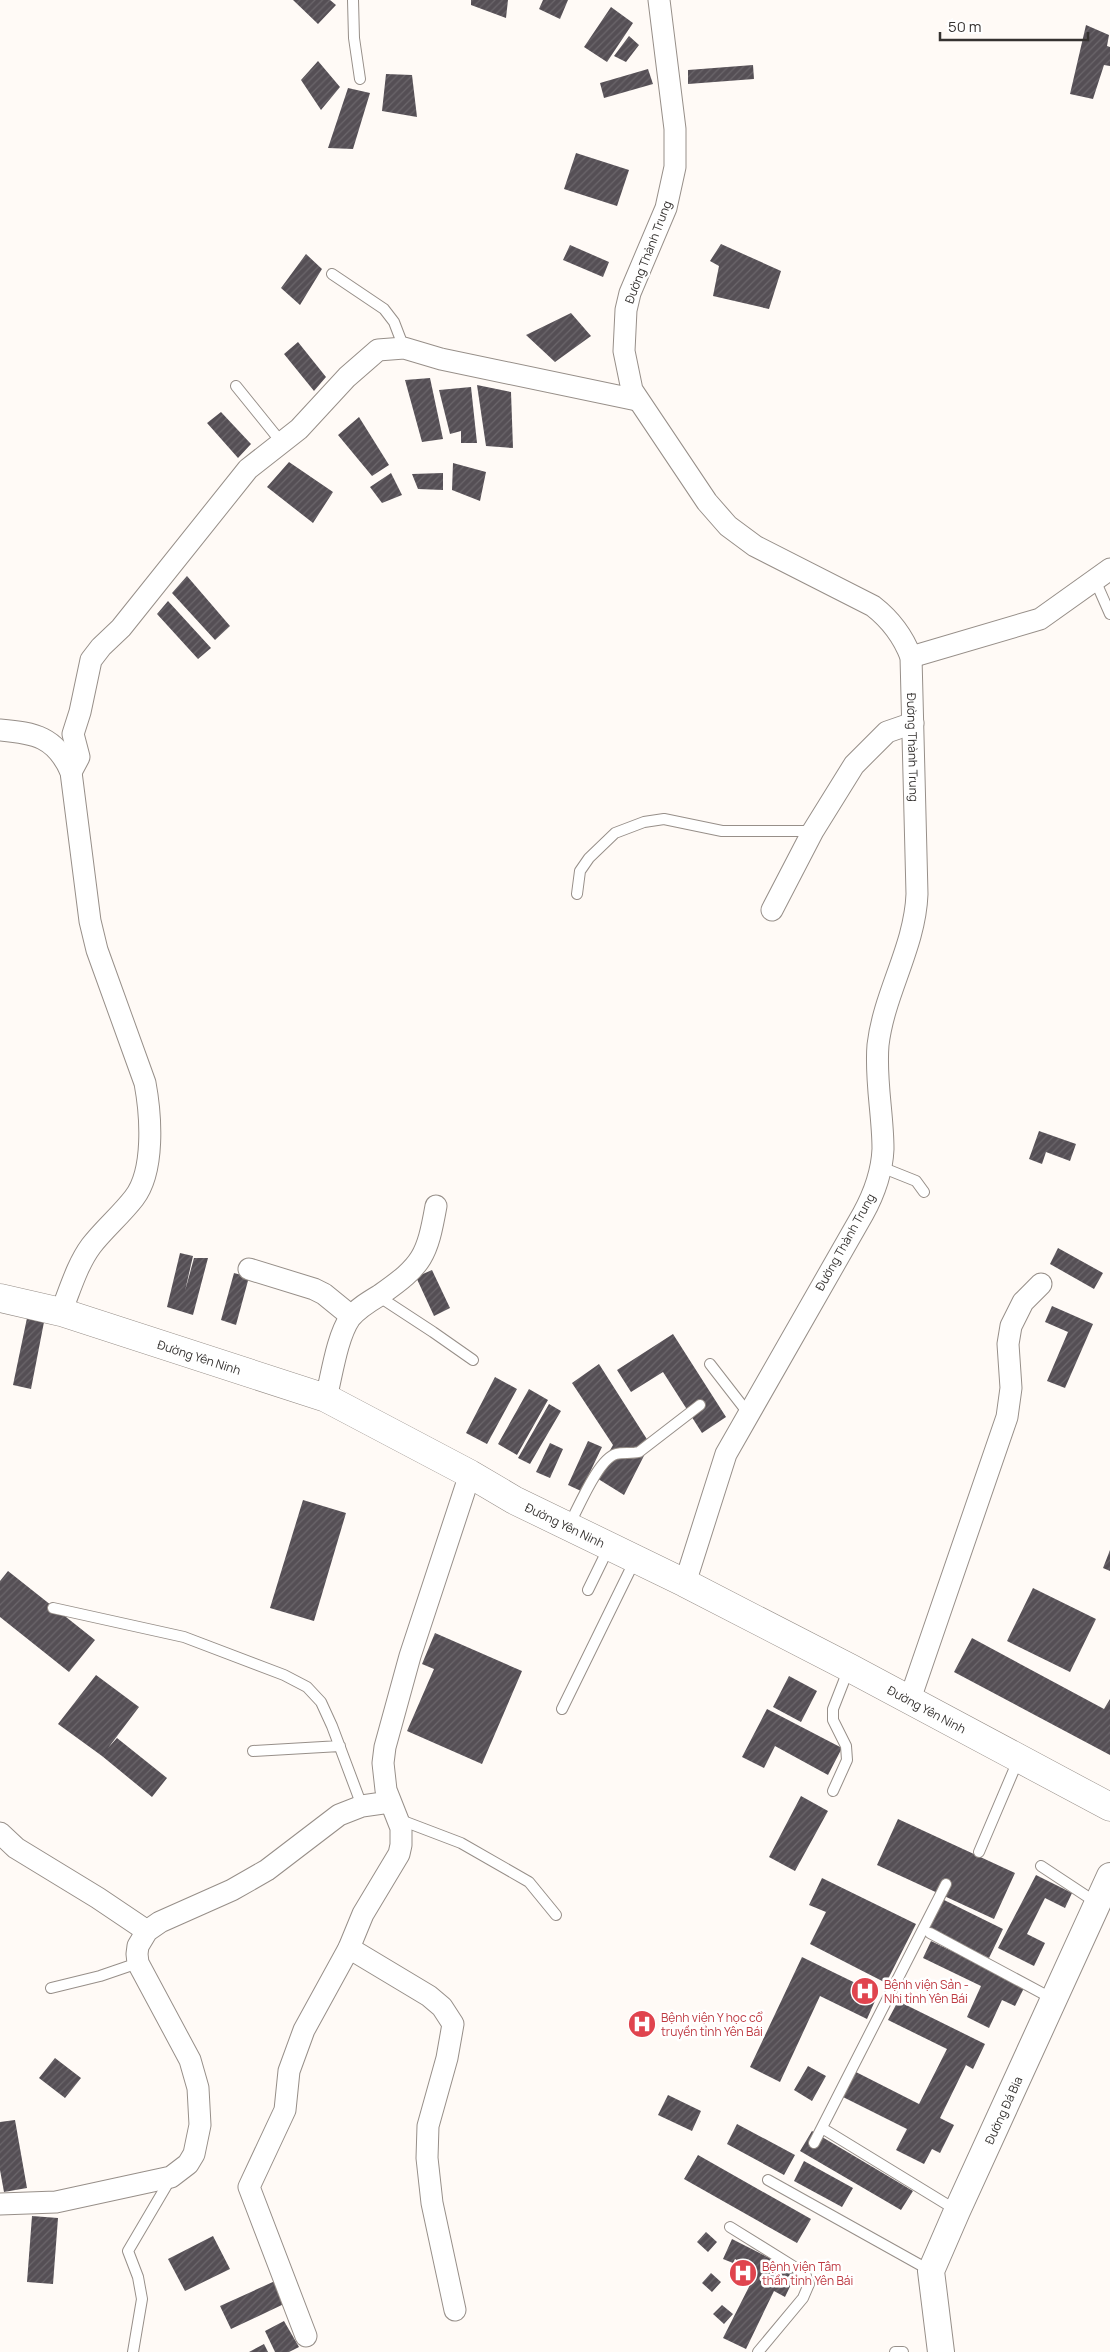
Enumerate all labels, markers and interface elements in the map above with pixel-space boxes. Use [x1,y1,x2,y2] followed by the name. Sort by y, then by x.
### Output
[940,10,1088,42] scale bar
[948,16,982,37] text: 50 m
[621,198,675,306] street label: Đường Thành Trung
[903,693,923,802] street label: Đường Thành Trung
[811,1190,879,1294] street label: Đường Thành Trung
[156,1335,243,1378] street label: Đường Yên Ninh
[523,1498,608,1551] street label: Đường Yên Ninh
[885,1681,969,1737] street label: Đường Yên Ninh
[850,1976,880,2006] hospital icon: Bệnh viện Sản - Nhi tỉnh Yên Bái
[884,1976,969,2007] place label: Bệnh viện Sản - Nhi tỉnh Yên Bái
[627,2009,657,2039] hospital icon: Bệnh viện Y học cổ truyền tỉnh Yên Bái
[661,2009,763,2040] place label: Bệnh viện Y học cổ truyền tỉnh Yên Bái
[980,2073,1026,2147] street label: Đường Đá Bia
[728,2258,758,2288] hospital icon: Bệnh viện Tâm thần tỉnh Yên Bái
[762,2258,853,2289] place label: Bệnh viện Tâm thần tỉnh Yên Bái

